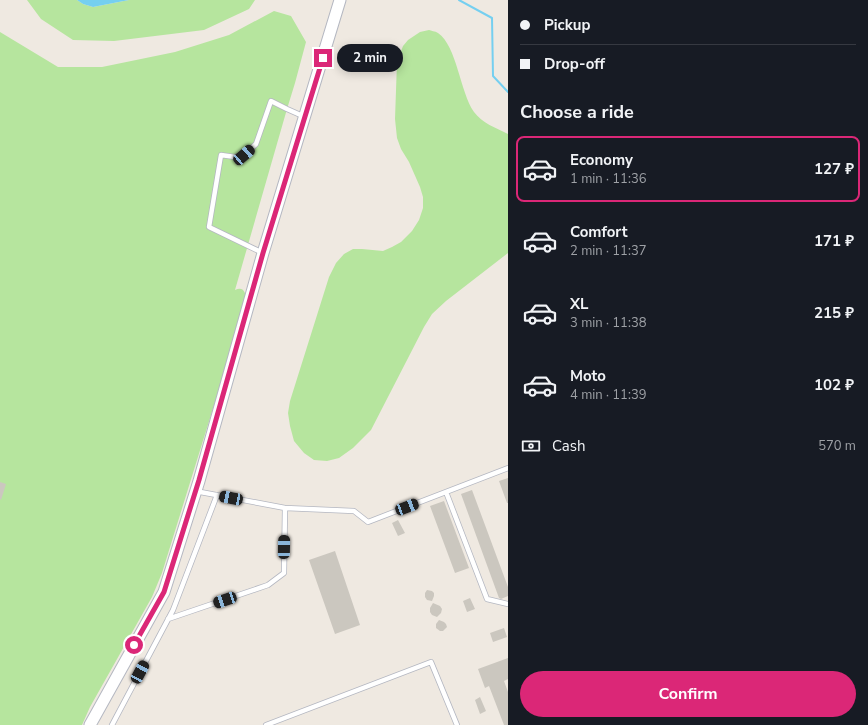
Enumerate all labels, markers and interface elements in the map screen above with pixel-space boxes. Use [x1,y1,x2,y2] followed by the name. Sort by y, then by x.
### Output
[544,15,590,35] text: Pickup
[337,44,403,72] callout: 2 min
[314,49,332,67] route end
[353,49,387,67] text: 2 min
[544,54,605,74] text: Drop-off
[520,100,634,124] text: Choose a ride
[231,143,257,167] car
[570,150,633,170] text: Economy
[522,151,558,187] icon: car
[814,159,854,179] text: 127 ₽
[570,170,646,188] text: 1 min · 11:36
[570,222,627,242] text: Comfort
[522,223,558,259] icon: car
[814,231,854,251] text: 171 ₽
[570,242,646,260] text: 2 min · 11:37
[570,294,589,314] text: XL
[522,295,558,331] icon: car
[814,303,854,323] text: 215 ₽
[570,314,646,332] text: 3 min · 11:38
[570,366,606,386] text: Moto
[522,367,558,403] icon: car
[814,375,854,395] text: 102 ₽
[570,386,646,404] text: 4 min · 11:39
[520,435,542,457] icon: cash
[552,436,586,456] text: Cash
[818,437,856,455] text: 570 m
[218,490,244,506] car
[394,497,420,517] car
[278,535,290,559] car
[212,590,238,610] car
[125,636,143,654] route start
[129,659,151,685] car
[520,671,856,717] button: Confirm

